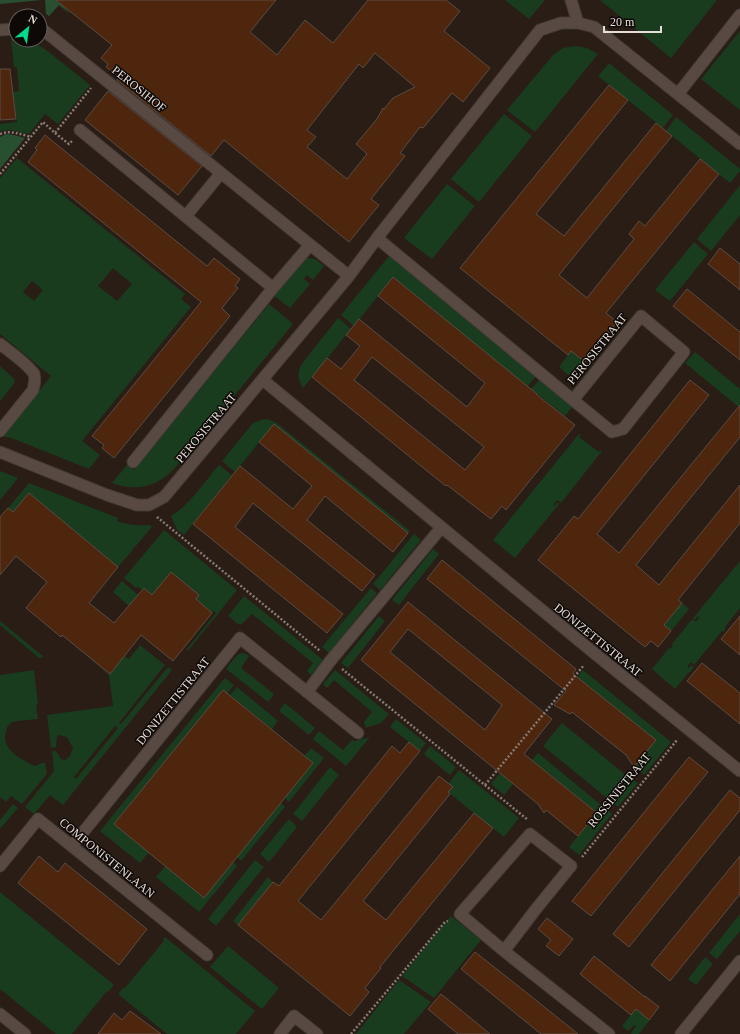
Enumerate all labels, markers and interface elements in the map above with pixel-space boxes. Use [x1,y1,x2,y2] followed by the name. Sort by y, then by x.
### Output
[8,8,48,48] north arrow
[604,8,661,34] scale bar
[26,12,39,26] text: N
[610,15,635,29] text: 20 m
[109,63,169,115] street label: PEROSIHOF
[564,310,630,387] street label: PEROSISTRAAT
[173,390,240,466] street label: PEROSISTRAAT
[551,600,645,680] street label: DONIZETTISTRAAT
[133,654,213,748] street label: DONIZETTISTRAAT
[585,749,654,830] street label: ROSSINISTRAAT
[56,815,158,901] street label: COMPONISTENLAAN

